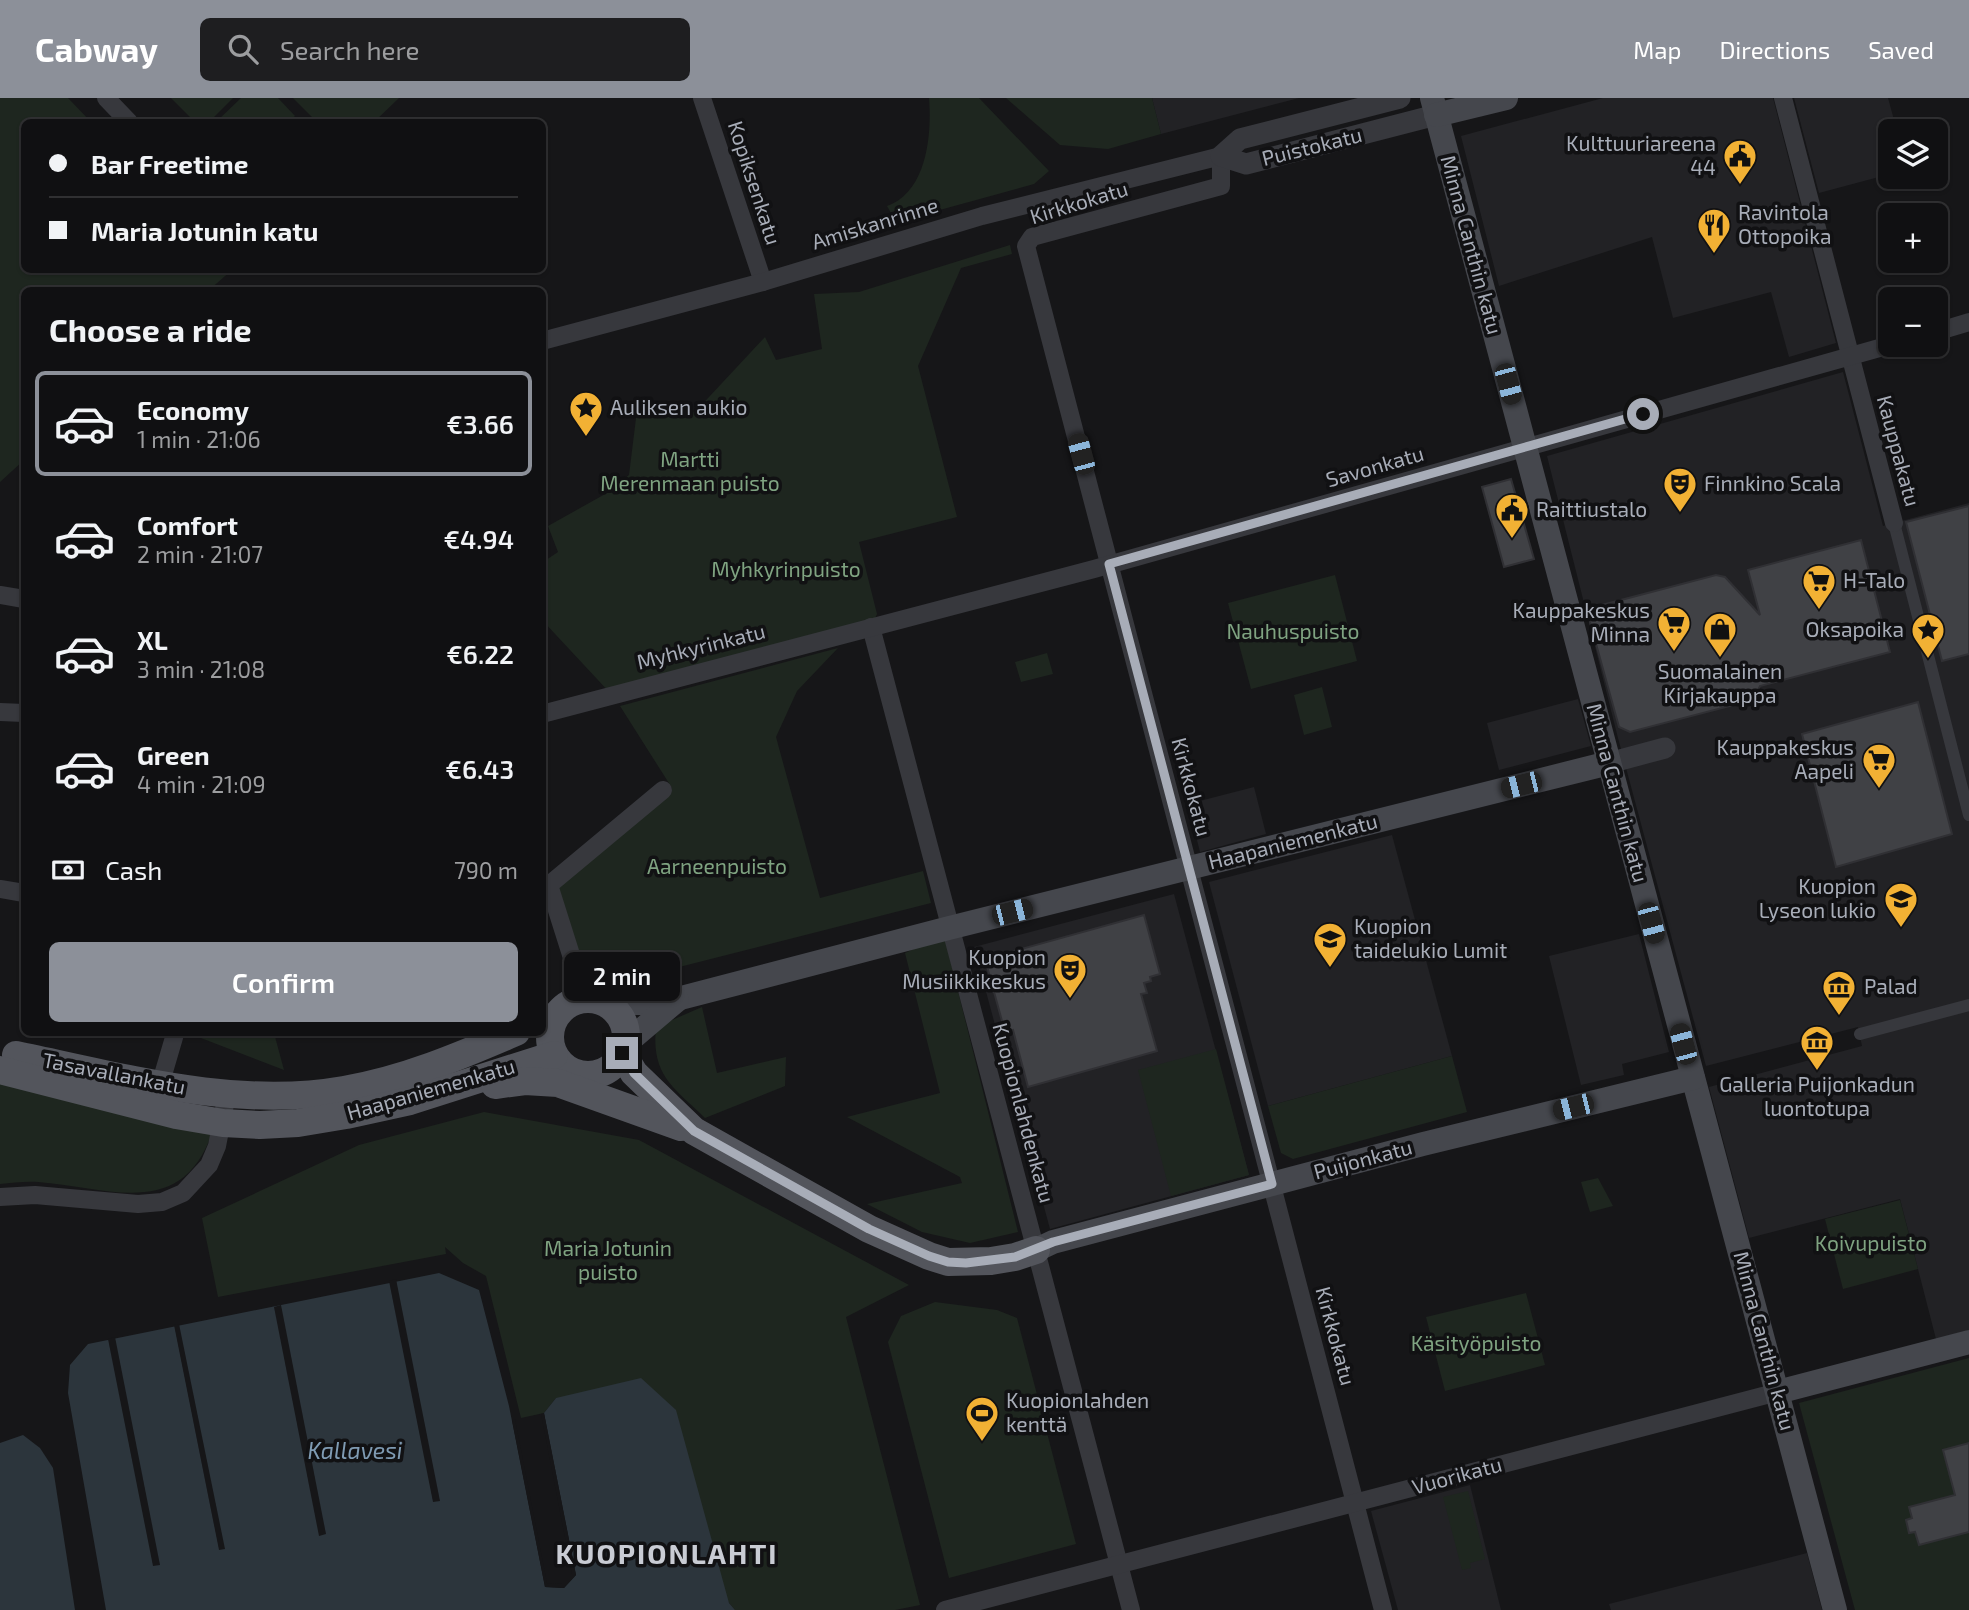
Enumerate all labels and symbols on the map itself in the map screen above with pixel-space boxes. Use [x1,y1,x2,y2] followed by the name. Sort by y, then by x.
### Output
[724,118,787,247] street label: Kopiksenkatu
[1259,121,1364,170] street label: Puistokatu
[1566,130,1716,179] place label: Kulttuuriareena 44
[1721,137,1759,186] public building icon: Kulttuuriareena 44
[1437,152,1508,337] street label: Minna Canthin katu
[1027,175,1131,228] street label: Kirkkokatu
[808,191,941,254] street label: Amiskanrinne
[1738,199,1832,248] place label: Ravintola Ottopoika
[1695,206,1733,255] restaurant icon: Ravintola Ottopoika
[1493,361,1524,407] car
[567,389,605,438] place icon: Auliksen aukio
[1873,392,1926,509] street label: Kauppakatu
[610,394,747,419] place label: Auliksen aukio
[1627,398,1659,430] route start
[1066,431,1097,477] car
[1323,440,1426,491] street label: Savonkatu
[600,446,780,495] park label: Martti Merenmaan puisto
[1661,465,1699,514] theatre icon: Finnkino Scala
[1704,470,1841,495] place label: Finnkino Scala
[1493,491,1531,540] public building icon: Raittiustalo
[1536,496,1647,521] place label: Raittiustalo
[711,556,861,581] park label: Myhkyrinpuisto
[1800,562,1838,611] supermarket icon: H-Talo
[1843,567,1905,592] place label: H-Talo
[1513,597,1650,646] place label: Kauppakeskus Minna
[1655,604,1693,653] supermarket icon: Kauppakeskus Minna
[1701,610,1739,659] shop icon: Suomalainen Kirjakauppa
[1909,611,1947,660] place icon: Oksapoika
[1806,616,1904,641] place label: Oksapoika
[634,618,767,674] street label: Myhkyrinkatu
[1226,618,1360,643] park label: Nauhuspuisto
[1658,658,1782,708] place label: Suomalainen Kirjakauppa
[1583,700,1654,885] street label: Minna Canthin katu
[1167,734,1218,839] street label: Kirkkokatu
[1717,734,1854,783] place label: Kauppakeskus Aapeli
[1860,741,1898,790] supermarket icon: Kauppakeskus Aapeli
[1499,770,1544,800] car
[1205,807,1380,874] street label: Haapaniemenkatu
[647,853,787,878] park label: Aarneenpuisto
[1759,873,1876,922] place label: Kuopion Lyseon lukio
[1882,880,1920,929] school or university icon: Kuopion Lyseon lukio
[990,897,1035,927] car
[1636,900,1667,946] car
[1354,913,1507,962] place label: Kuopion taidelukio Lumit
[1311,920,1349,969] school or university icon: Kuopion taidelukio Lumit
[902,944,1046,993] place label: Kuopion Musiikkikeskus
[564,951,680,1000] callout: 2 min
[1051,951,1089,1000] theatre icon: Kuopion Musiikkikeskus
[1820,968,1858,1017] museum icon: Palad
[1864,973,1918,998] place label: Palad
[988,1020,1061,1205] street label: Kuopionlahdenkatu
[1668,1021,1699,1067] car
[1798,1023,1836,1072] museum icon: Galleria Puijonkadun luontotupa
[606,1037,638,1069] route end
[41,1046,188,1099] street label: Tasavallankatu
[344,1053,517,1124] street label: Haapaniemenkatu
[1719,1071,1915,1120] place label: Galleria Puijonkadun luontotupa
[1551,1092,1596,1122] car
[1311,1133,1415,1185] street label: Puijonkatu
[1815,1230,1927,1255] park label: Koivupuisto
[544,1235,672,1284] park label: Maria Jotunin puisto
[1730,1248,1801,1433] street label: Minna Canthin katu
[1311,1283,1362,1388] street label: Kirkkokatu
[1411,1330,1541,1355] park label: Käsityöpuisto
[1006,1387,1149,1436] place label: Kuopionlahden kenttä
[963,1394,1001,1443] sports icon: Kuopionlahden kenttä
[308,1436,403,1464] water label: Kallavesi
[1409,1451,1504,1499] street label: Vuorikatu
[556,1536,778,1570] district label: KUOPIONLAHTI

